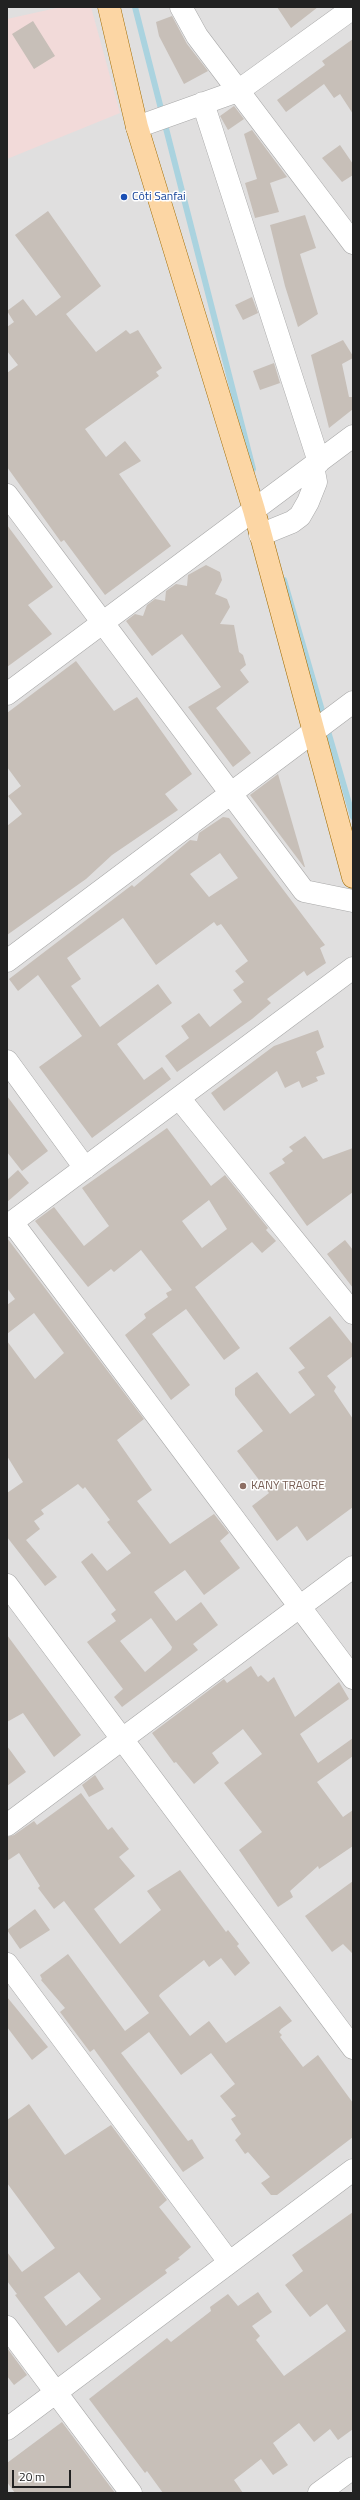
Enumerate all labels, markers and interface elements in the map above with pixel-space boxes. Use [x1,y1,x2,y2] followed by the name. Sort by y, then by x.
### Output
[132,190,186,204] place label: Côti Sanfai
[119,192,129,202] marker: Côti Sanfai
[251,1479,325,1493] place label: KANY TRAORE
[238,1481,248,1491] marker: KANY TRAORE
[14,2462,73,2488] scale bar
[19,2467,45,2486] text: 20 m

